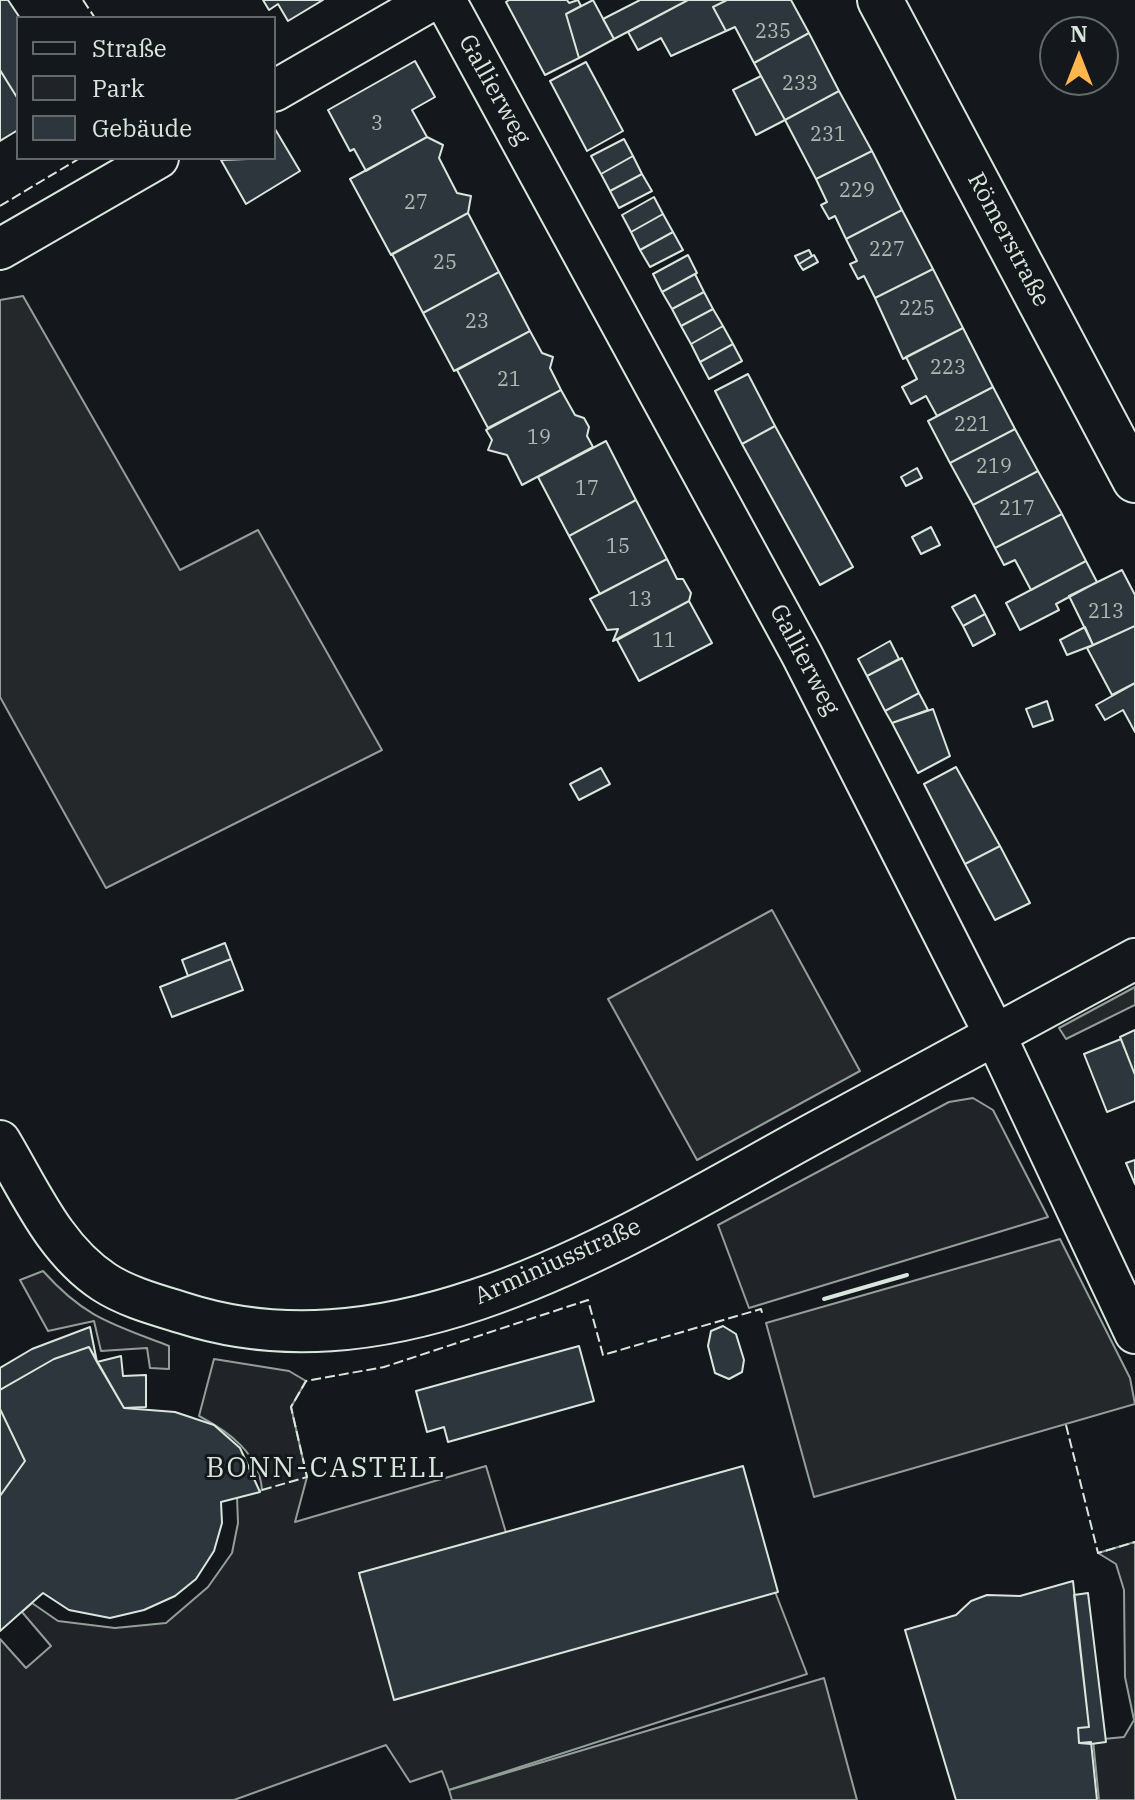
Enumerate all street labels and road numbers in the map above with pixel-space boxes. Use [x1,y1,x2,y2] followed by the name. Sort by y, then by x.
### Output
[452,30,536,150] street label: Gallierweg
[961,168,1055,312] street label: Römerstraße
[763,600,845,720] street label: Gallierweg
[470,1212,646,1312] street label: Arminiusstraße

